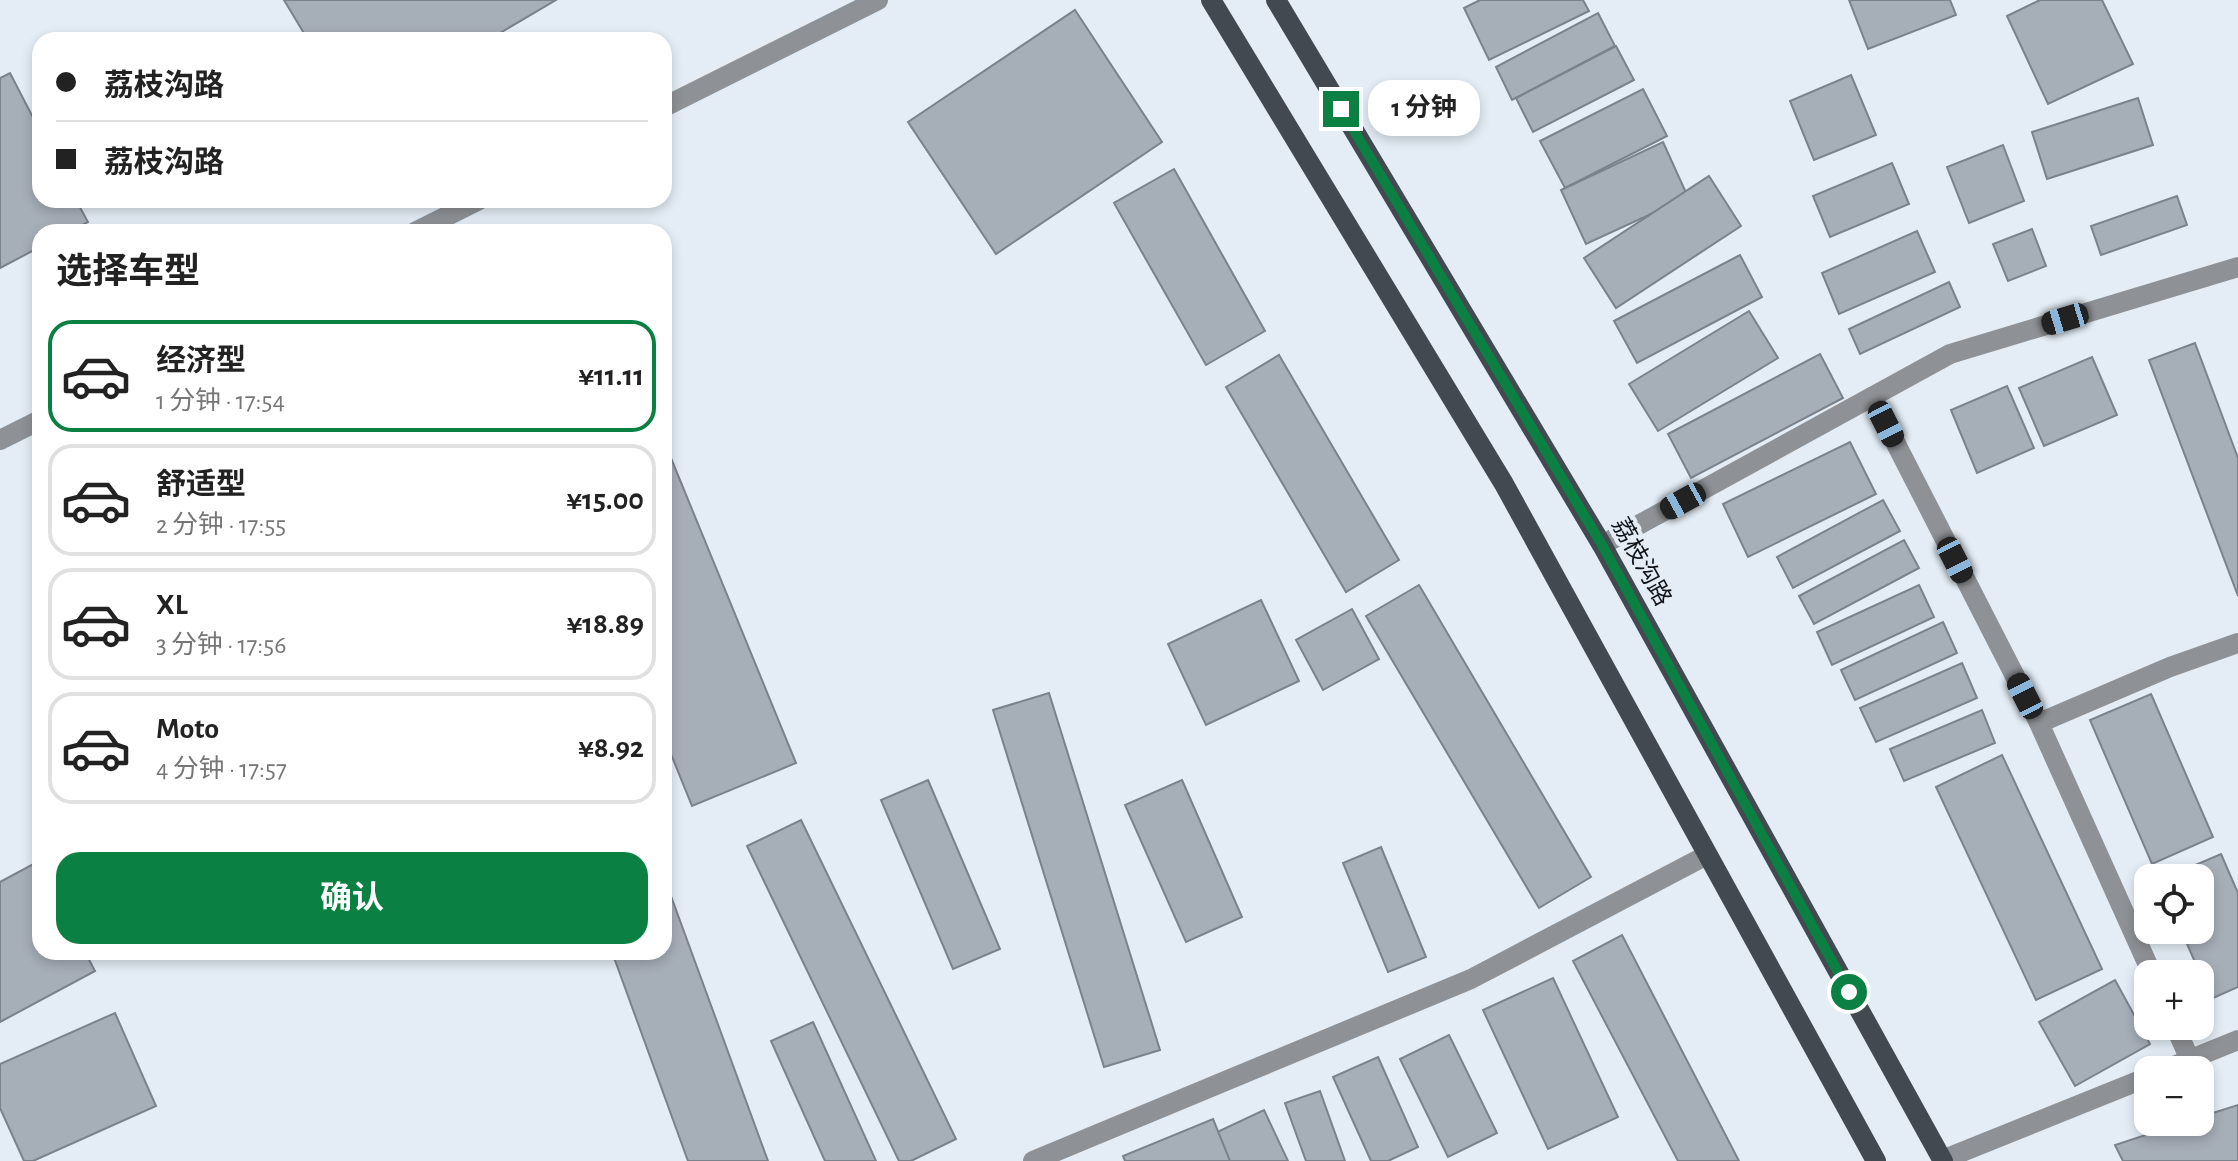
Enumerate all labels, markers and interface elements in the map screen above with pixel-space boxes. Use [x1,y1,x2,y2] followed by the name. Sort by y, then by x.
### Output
[104,71,224,101] text: 荔枝沟路
[1369,81,1481,137] callout: 1 分钟
[1323,91,1359,127] route end
[1391,95,1457,121] text: 1 分钟
[104,148,224,178] text: 荔枝沟路
[56,254,200,290] text: 选择车型
[2039,301,2091,337] car
[60,340,132,412] icon: car
[156,346,246,376] text: 经济型
[578,361,644,391] text: ¥11.11
[156,388,285,414] text: 1 分钟 · 17:54
[1864,397,1908,451] car
[60,464,132,536] icon: car
[156,470,246,500] text: 舒适型
[1656,479,1710,523] car
[566,485,644,515] text: ¥15.00
[156,512,286,538] text: 2 分钟 · 17:55
[1607,513,1677,610] street label: 荔枝沟路
[1933,533,1977,587] car
[60,588,132,660] icon: car
[156,590,188,620] text: XL
[566,609,644,639] text: ¥18.89
[156,632,286,658] text: 3 分钟 · 17:56
[2003,669,2047,723] car
[60,712,132,784] icon: car
[156,714,219,744] text: Moto
[578,733,644,763] text: ¥8.92
[156,756,287,782] text: 4 分钟 · 17:57
[56,852,648,944] button: 确认
[2134,864,2214,1136] map controls
[2134,864,2214,944] button: locate
[2134,960,2214,1040] button: +
[1831,974,1867,1010] route start
[2134,1056,2214,1136] button: −

